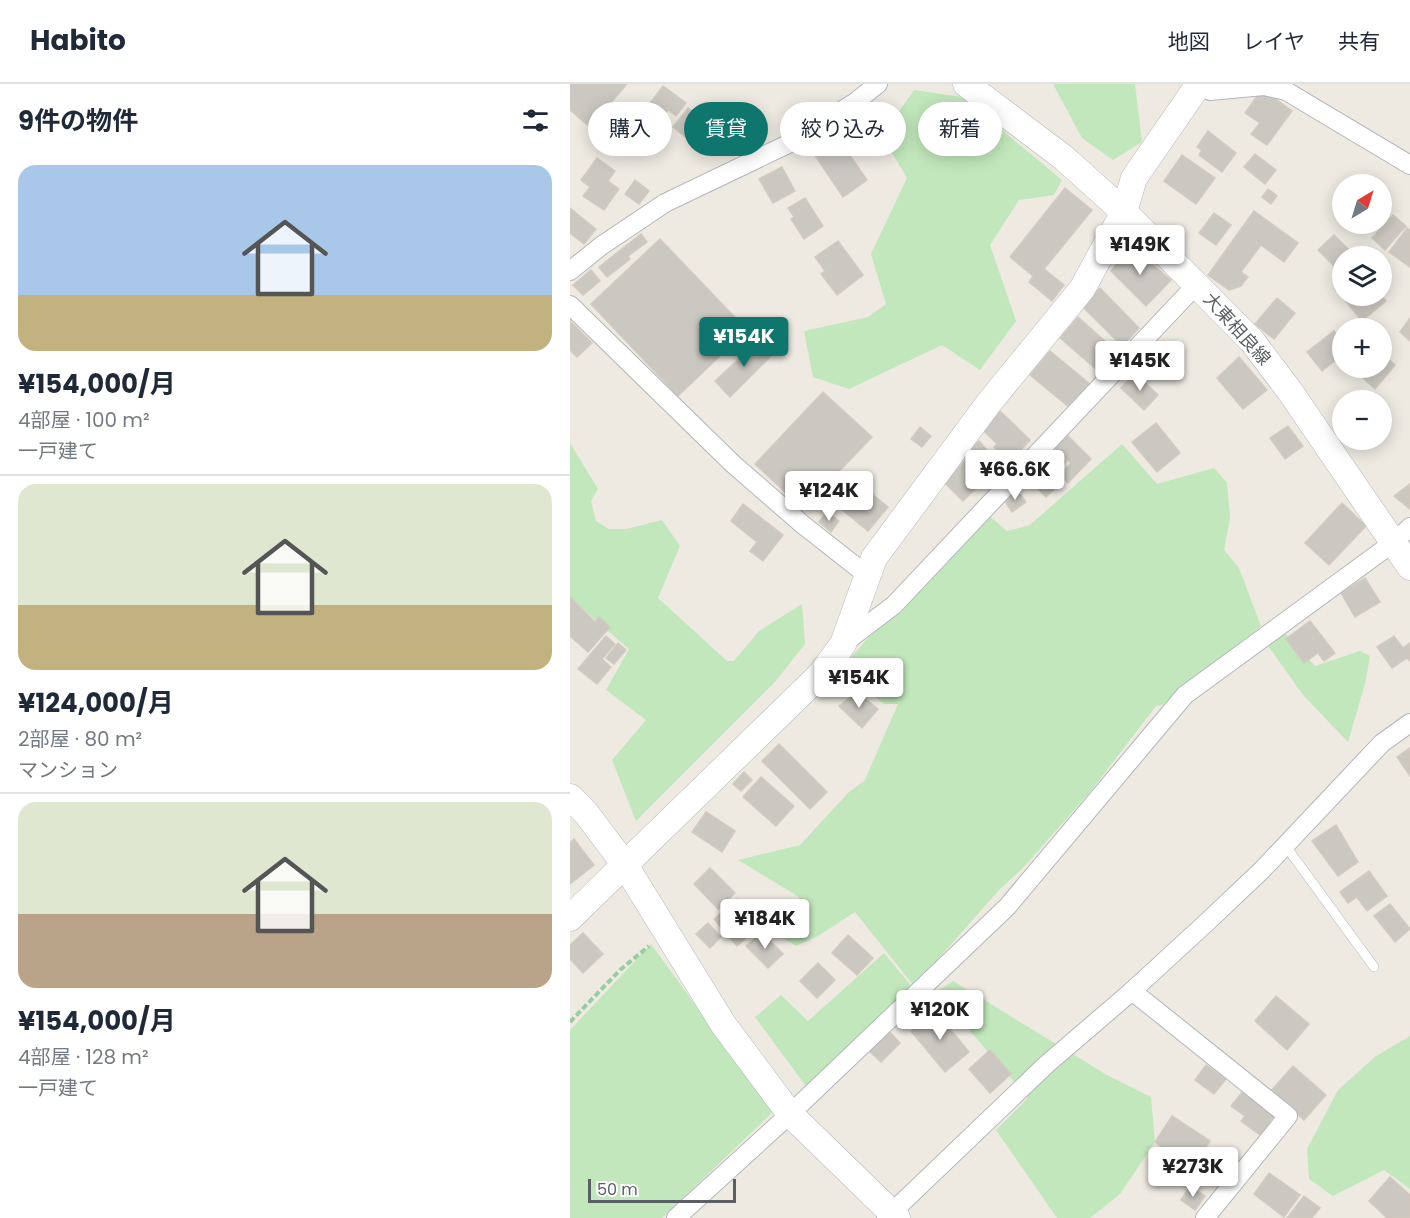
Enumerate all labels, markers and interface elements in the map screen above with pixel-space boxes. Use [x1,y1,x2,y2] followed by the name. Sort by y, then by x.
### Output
[30,21,126,60] text: Habito
[1168,27,1210,56] text: 地図
[1243,27,1305,56] text: レイヤ
[1338,27,1380,56] text: 共有
[588,102,672,156] chip: 購入
[684,102,768,156] chip: 賃貸
[780,102,906,156] chip: 絞り込み
[918,102,1002,156] chip: 新着
[18,103,138,139] text: 9件の物件
[519,104,552,137] icon: filters
[1332,174,1392,234] north arrow
[1332,174,1392,450] map controls
[231,204,339,312] icon: home
[1098,225,1182,276] pin: ¥149K
[1110,230,1170,258] text: ¥149K
[1332,246,1392,306] button: layers
[1198,287,1277,370] street label: 大東相良線
[702,317,786,368] pin: ¥154K
[1332,318,1392,378] button: +
[713,322,775,350] text: ¥154K
[1098,341,1182,392] pin: ¥145K
[1109,346,1171,374] text: ¥145K
[18,366,176,402] text: ¥154,000/月
[1332,390,1392,450] button: −
[18,406,150,434] text: 4部屋 · 100 m²
[18,437,98,465] text: 一戸建て
[966,450,1064,501] pin: ¥66.6K
[979,455,1051,483] text: ¥66.6K
[787,471,871,522] pin: ¥124K
[799,476,859,504] text: ¥124K
[231,523,339,631] icon: home
[817,658,901,709] pin: ¥154K
[828,663,890,691] text: ¥154K
[18,685,174,721] text: ¥124,000/月
[18,725,142,753] text: 2部屋 · 80 m²
[18,756,118,784] text: マンション
[231,841,339,949] icon: home
[723,899,807,950] pin: ¥184K
[734,904,796,932] text: ¥184K
[898,990,982,1041] pin: ¥120K
[910,995,970,1023] text: ¥120K
[18,1003,176,1039] text: ¥154,000/月
[18,1043,149,1071] text: 4部屋 · 128 m²
[18,1074,98,1102] text: 一戸建て
[1151,1147,1235,1198] pin: ¥273K
[1162,1152,1224,1180] text: ¥273K
[588,1176,736,1204] scale bar
[597,1178,638,1201] text: 50 m

